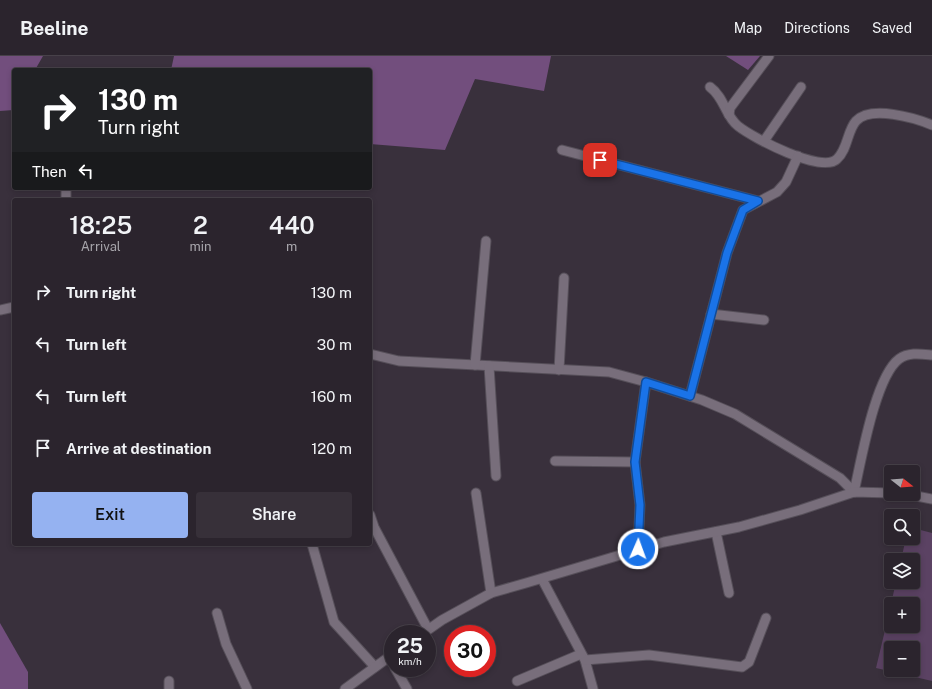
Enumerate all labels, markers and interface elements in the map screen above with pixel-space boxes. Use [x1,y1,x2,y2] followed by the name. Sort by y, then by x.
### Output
[20,17,89,39] text: Beeline
[734,20,762,36] text: Map
[784,20,850,36] text: Directions
[872,20,912,36] text: Saved
[98,83,178,116] text: 130 m
[32,84,84,136] icon: right
[98,117,180,138] text: Turn right
[583,143,617,177] pin
[589,149,611,171] icon: arrive
[75,160,97,182] icon: left
[32,163,67,180] text: Then
[69,211,132,239] text: 18:25
[193,211,208,239] text: 2
[269,211,315,239] text: 440
[81,239,121,254] text: Arrival
[189,239,212,254] text: min
[286,239,297,254] text: m
[32,281,54,303] icon: right
[66,284,136,301] text: Turn right
[311,284,352,301] text: 130 m
[32,333,54,355] icon: left
[66,336,127,353] text: Turn left
[317,336,352,353] text: 30 m
[32,385,54,407] icon: left
[66,388,127,405] text: Turn left
[311,388,352,405] text: 160 m
[32,437,54,459] icon: arrive
[66,440,211,457] text: Arrive at destination
[311,440,352,457] text: 120 m
[884,465,920,501] north arrow
[884,465,920,677] map controls
[32,492,188,538] button: Exit
[196,492,352,538] button: Share
[884,509,920,545] button: search
[617,528,659,570] position arrow
[884,553,920,589] button: layers
[884,597,920,633] button: +
[444,625,496,677] speed limit sign: 30
[397,634,423,658] text: 25
[884,641,920,677] button: −
[398,655,422,667] text: km/h

